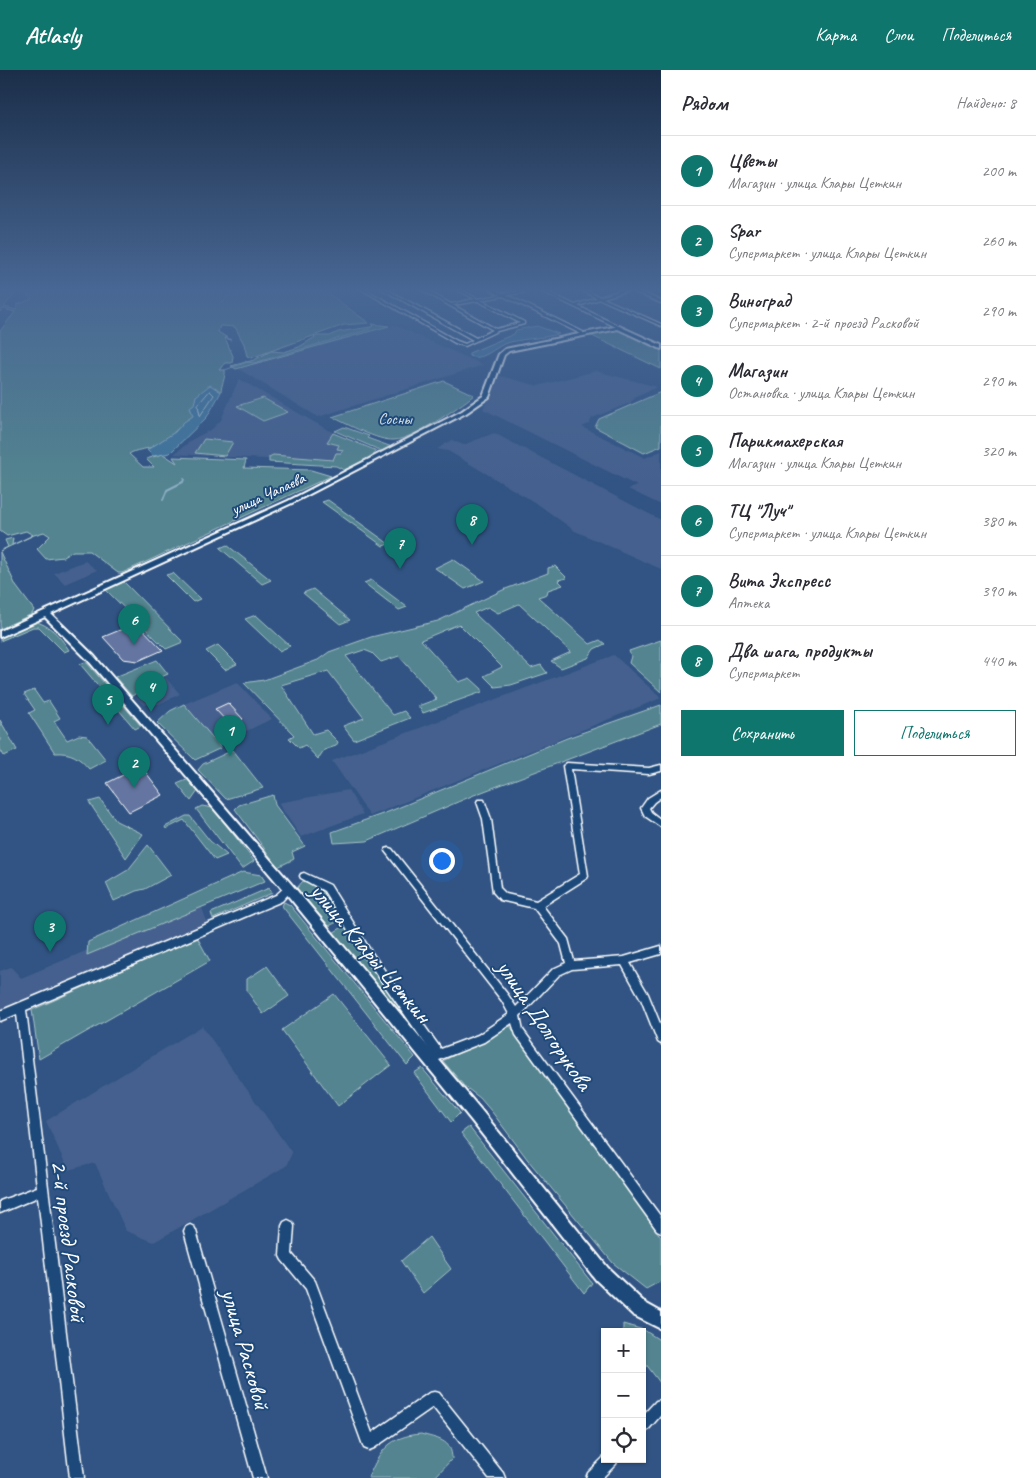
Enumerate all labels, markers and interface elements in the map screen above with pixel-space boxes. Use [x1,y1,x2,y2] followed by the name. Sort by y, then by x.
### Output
[25,20,81,50] text: Atlasly
[815,24,856,46] text: Карта
[884,24,913,46] text: Слои
[941,24,1011,46] text: Поделиться
[681,90,728,116] text: Рядом
[956,93,1016,113] text: Найдено: 8
[728,149,776,173] text: Цветы
[693,161,701,181] text: 1
[982,161,1016,181] text: 200 m
[728,173,901,193] text: Магазин · улица Клары Цеткин
[728,219,760,243] text: Spar
[693,231,701,251] text: 2
[982,231,1016,251] text: 260 m
[728,243,926,263] text: Супермаркет · улица Клары Цеткин
[728,289,791,313] text: Виноград
[693,301,701,321] text: 3
[982,301,1016,321] text: 290 m
[728,313,919,333] text: Супермаркет · 2-й проезд Расковой
[728,359,787,383] text: Магазин
[693,371,701,391] text: 4
[982,371,1016,391] text: 290 m
[728,383,915,403] text: Остановка · улица Клары Цеткин
[378,409,413,429] park label: Сосны
[728,429,843,453] text: Парикмахерская
[694,441,700,461] text: 5
[982,441,1016,461] text: 320 m
[728,453,901,473] text: Магазин · улица Клары Цеткин
[227,468,309,520] street label: улица Чапаева
[728,499,790,523] text: ТЦ "Луч"
[456,504,488,545] pin: 8
[693,511,701,531] text: 6
[982,511,1016,531] text: 380 m
[728,523,926,543] text: Супермаркет · улица Клары Цеткин
[384,528,416,569] pin: 7
[728,569,830,593] text: Вита Экспресс
[693,581,701,601] text: 7
[982,581,1016,601] text: 390 m
[728,593,769,613] text: Аптека
[118,604,150,645] pin: 6
[728,639,872,663] text: Два шага, продукты
[693,651,701,671] text: 8
[982,651,1016,671] text: 440 m
[728,663,799,683] text: Супермаркет
[135,671,167,712] pin: 4
[92,684,124,725] pin: 5
[681,710,844,756] button: Сохранить
[854,710,1016,756] button: Поделиться
[214,715,246,756] pin: 1
[118,747,150,788] pin: 2
[429,848,455,874] your location
[302,875,440,1031] street label: улица Клары Цеткин
[34,911,66,952] pin: 3
[489,952,601,1097] street label: улица Долгорукова
[44,1158,94,1326] street label: 2-й проезд Расковой
[214,1283,278,1415] street label: улица Расковой
[601,1328,646,1463] map controls
[601,1328,646,1373] button: +
[601,1373,646,1418] button: −
[601,1418,646,1463] button: locate

